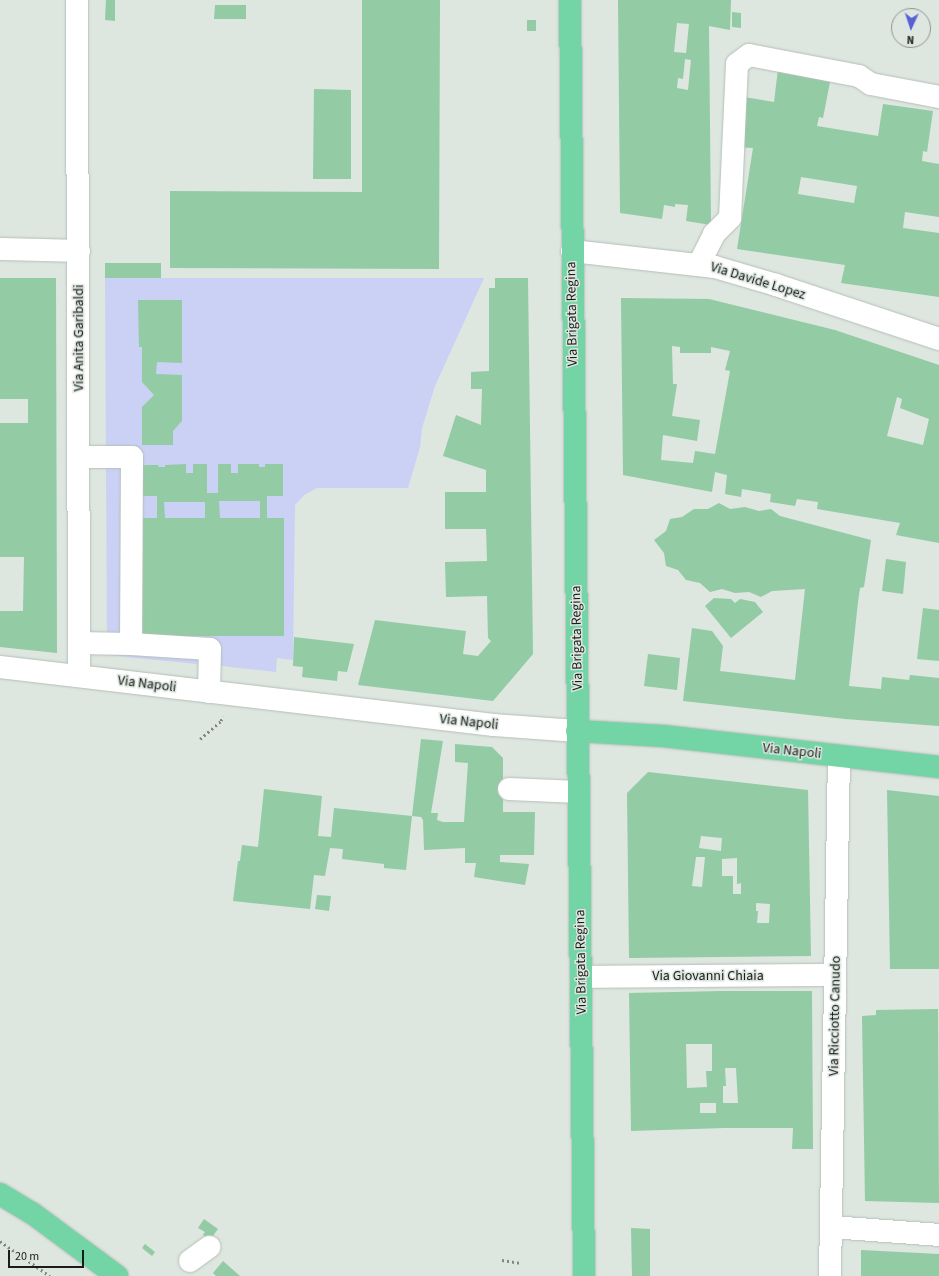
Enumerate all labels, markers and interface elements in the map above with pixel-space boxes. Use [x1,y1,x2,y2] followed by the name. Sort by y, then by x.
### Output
[891,8,931,48] north arrow
[906,32,914,47] text: N
[708,259,808,303] street label: Via Davide Lopez
[563,261,581,367] street label: Via Brigata Regina
[71,285,87,391] street label: Via Anita Garibaldi
[568,585,586,691] street label: Via Brigata Regina
[117,672,177,696] street label: Via Napoli
[439,711,499,733] street label: Via Napoli
[762,740,822,762] street label: Via Napoli
[572,909,590,1015] street label: Via Brigata Regina
[826,956,844,1076] street label: Via Ricciotto Canudo
[652,968,764,984] street label: Via Giovanni Chiaia
[10,1242,86,1268] scale bar
[15,1248,39,1265] text: 20 m

